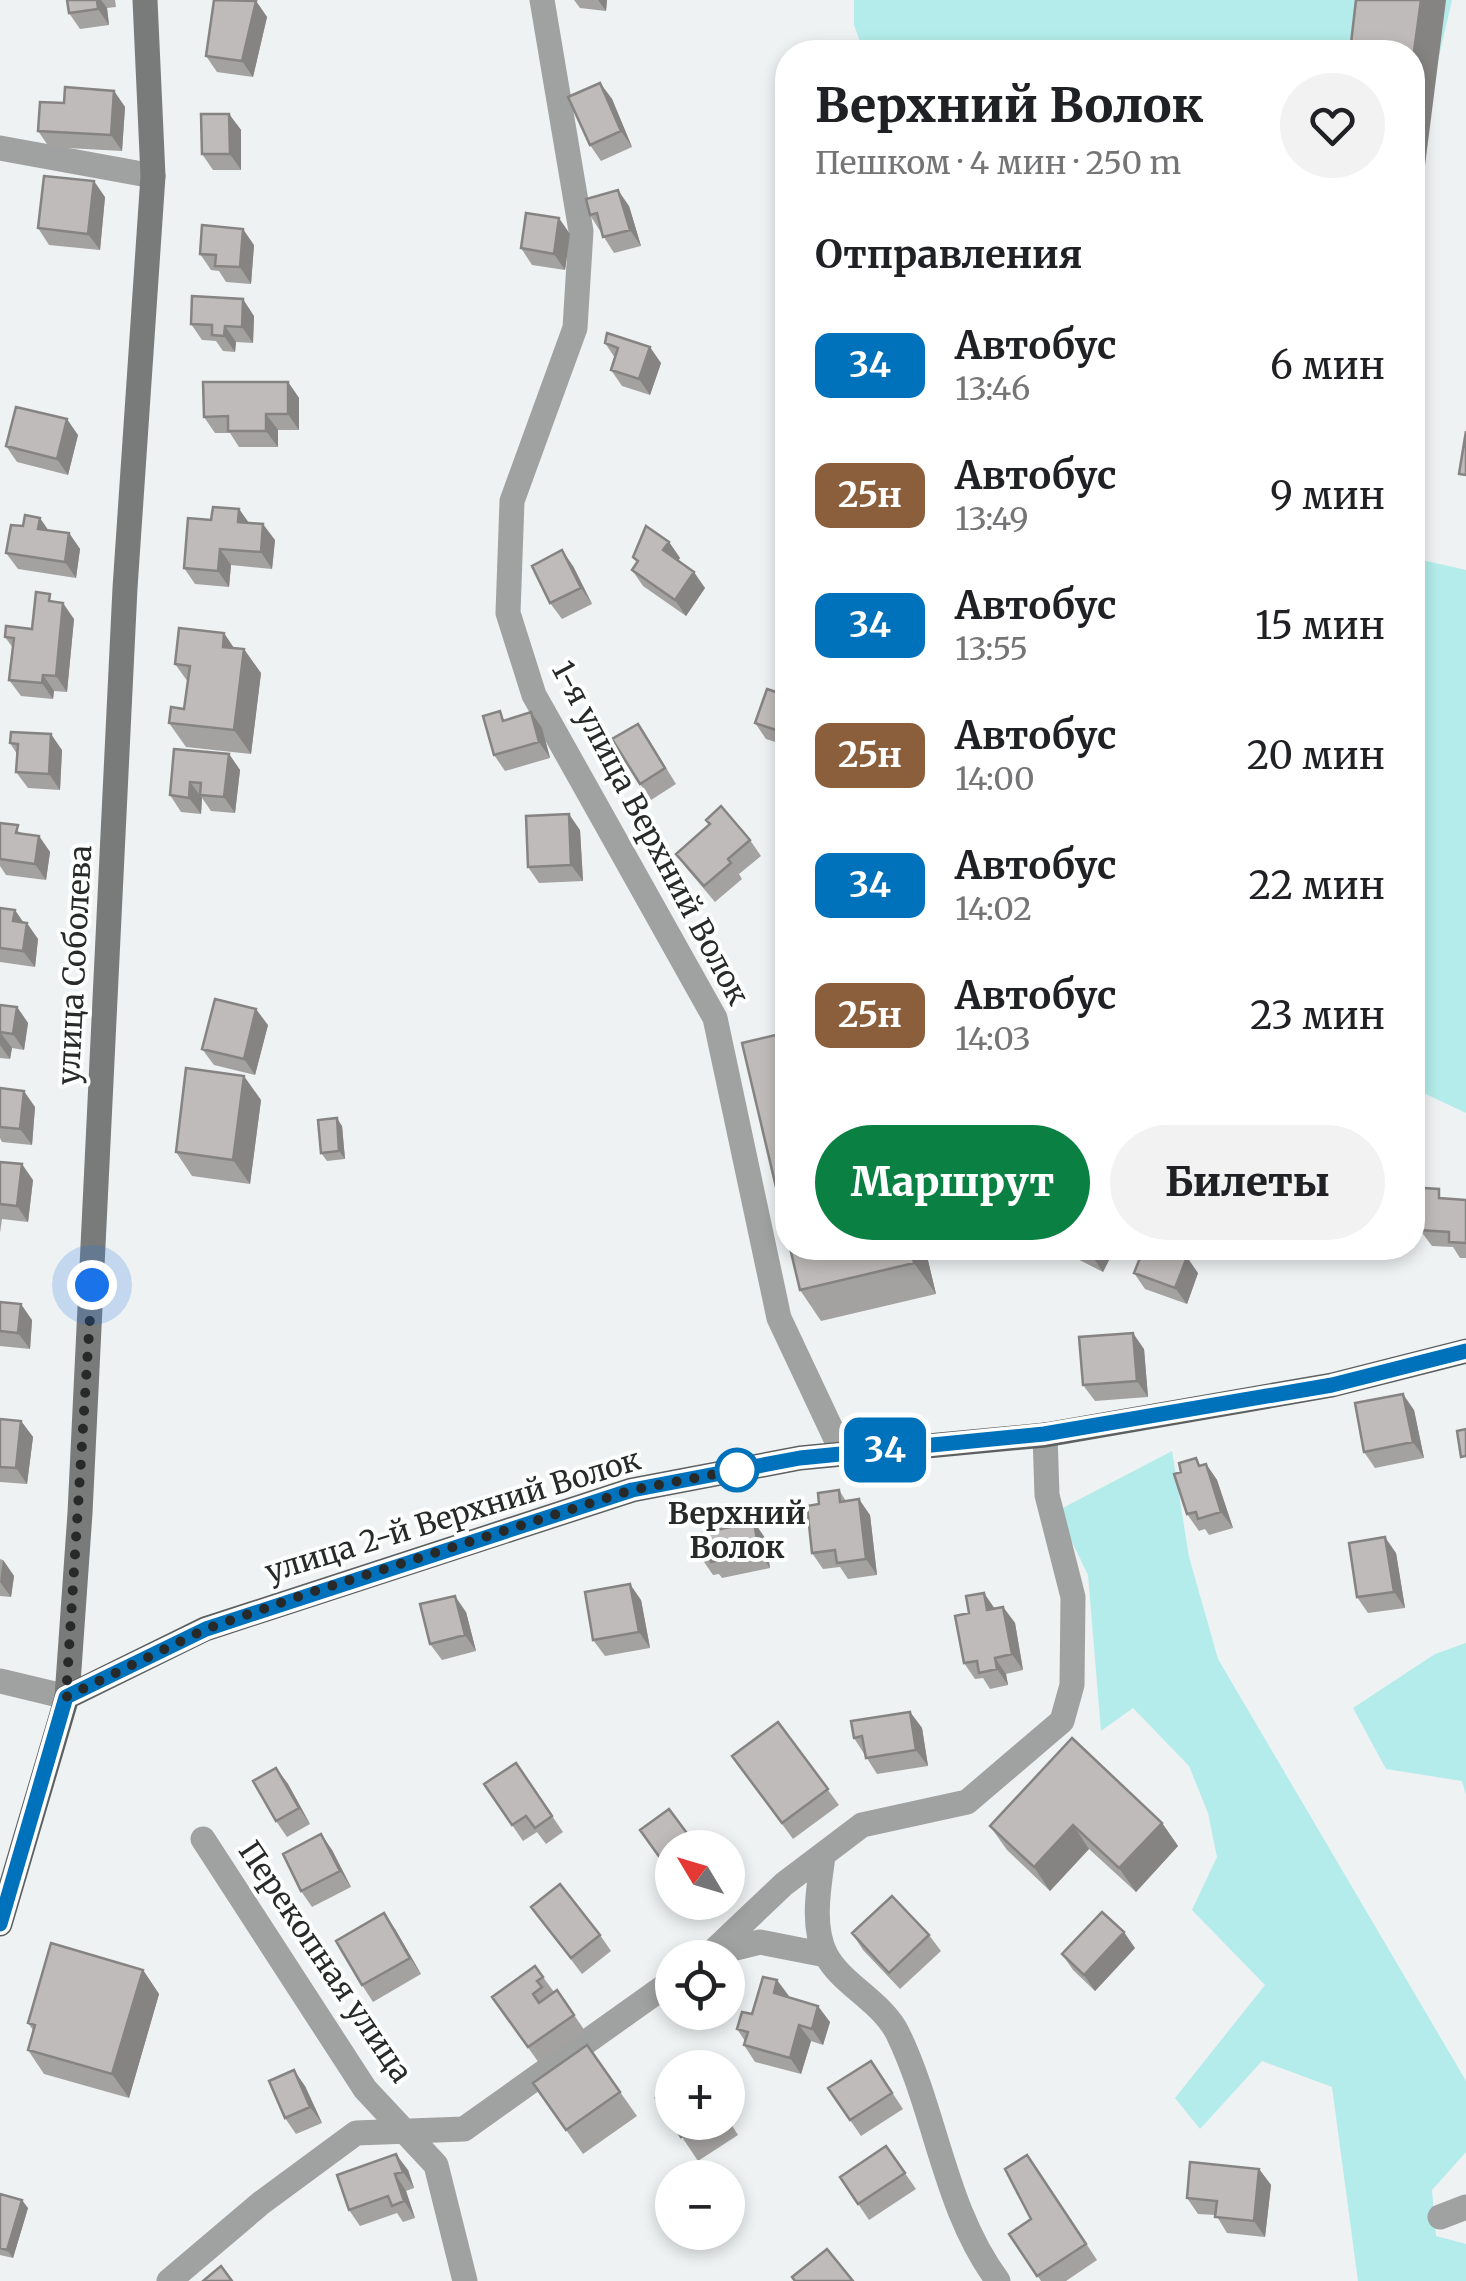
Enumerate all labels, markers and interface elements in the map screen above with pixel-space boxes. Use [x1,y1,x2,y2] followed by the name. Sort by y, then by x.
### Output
[1280,73,1385,178] button: heart
[815,75,1203,135] text: Верхний Волок
[815,143,1181,183] text: Пешком · 4 мин · 250 m
[815,231,1082,278] text: Отправления
[955,322,1116,369] text: Автобус
[1270,342,1385,389] text: 6 мин
[849,343,891,387] text: 34
[955,369,1030,409] text: 13:46
[955,452,1116,499] text: Автобус
[1270,472,1385,519] text: 9 мин
[838,473,902,517] text: 25н
[955,499,1029,539] text: 13:49
[955,582,1116,629] text: Автобус
[1255,602,1385,649] text: 15 мин
[849,603,891,647] text: 34
[955,629,1028,669] text: 13:55
[544,654,758,1011] street label: 1-я улица Верхний Волок
[955,712,1116,759] text: Автобус
[1247,732,1385,779] text: 20 мин
[838,733,902,777] text: 25н
[955,759,1035,799] text: 14:00
[955,842,1116,889] text: Автобус
[49,844,99,1086] street label: улица Соболева
[1249,862,1385,909] text: 22 мин
[849,863,891,907] text: 34
[955,889,1032,929] text: 14:02
[955,972,1116,1019] text: Автобус
[1250,992,1385,1039] text: 23 мин
[838,993,902,1037] text: 25н
[955,1019,1031,1059] text: 14:03
[815,1125,1090,1240] button: Маршрут
[1110,1125,1385,1240] button: Билеты
[67,1260,117,1310] your location
[840,1418,930,1482] line badge: 34
[864,1428,906,1472] text: 34
[260,1440,645,1590] street label: улица 2-й Верхний Волок
[716,1449,758,1491] marker: Верхний Волок
[668,1494,806,1566] place label: Верхний Волок
[655,1830,745,1920] north arrow
[655,1830,745,2250] map controls
[231,1833,421,2089] street label: Перекопная улица
[655,1940,745,2030] button: locate
[655,2050,745,2140] button: +
[655,2160,745,2250] button: −

